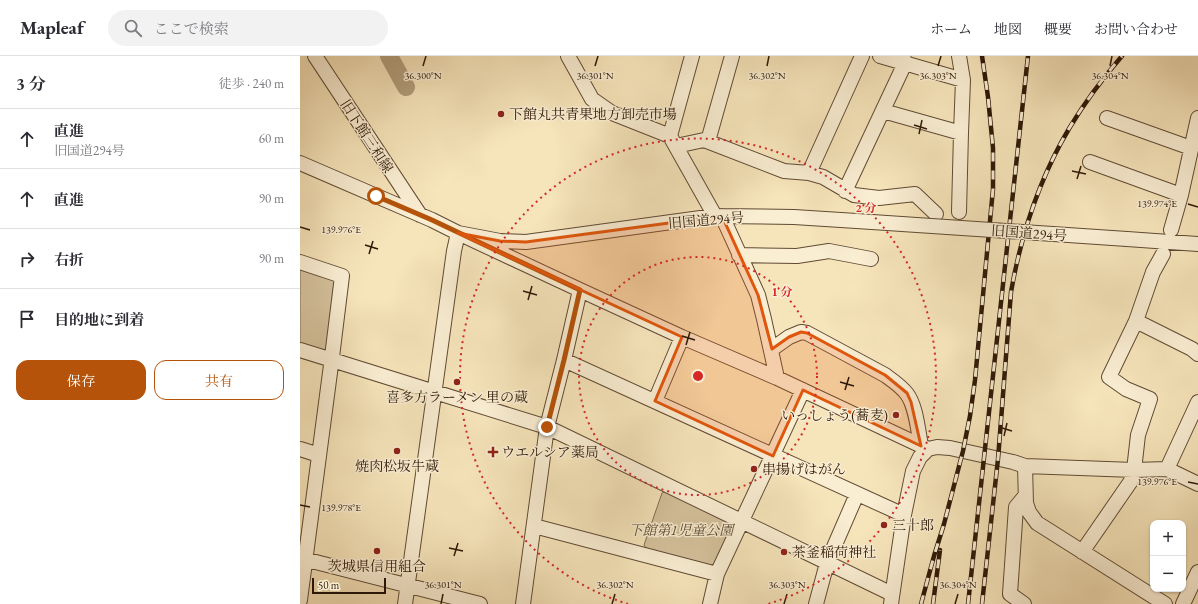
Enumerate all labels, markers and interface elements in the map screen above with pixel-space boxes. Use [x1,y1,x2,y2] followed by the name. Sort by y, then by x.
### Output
[108,10,388,46] search box
[20,15,84,40] text: Mapleaf
[122,17,144,39] icon: search
[154,19,229,38] text: ここで検索
[930,20,972,38] text: ホーム
[994,20,1022,38] text: 地図
[1044,20,1072,38] text: 概要
[1094,20,1178,38] text: お問い合わせ
[404,69,442,82] text: 36.300°N
[576,69,614,82] text: 36.301°N
[748,69,786,82] text: 36.302°N
[919,69,957,82] text: 36.303°N
[1091,69,1129,82] text: 36.304°N
[16,73,46,95] text: 3 分
[219,75,284,92] text: 徒歩 · 240 m
[337,96,397,176] street label: 旧下館三和線
[509,105,677,123] place label: 下館丸共青果地方卸売市場
[496,109,506,119] marker: 下館丸共青果地方卸売市場
[54,121,84,140] text: 直進
[16,128,38,150] icon: ahead
[259,130,284,147] text: 60 m
[54,142,125,159] text: 旧国道294号
[367,187,385,205] route start
[16,188,38,210] icon: ahead
[54,190,84,209] text: 直進
[259,190,284,207] text: 90 m
[1137,197,1177,210] text: 139.974°E
[855,200,877,216] text: 2 分
[667,208,745,232] street label: 旧国道294号
[990,221,1068,245] street label: 旧国道294号
[321,223,361,236] text: 139.976°E
[16,248,38,270] icon: right
[54,250,84,269] text: 右折
[259,250,284,267] text: 90 m
[771,284,793,300] text: 1 分
[16,308,38,330] icon: arrive
[54,310,144,329] text: 目的地に到着
[16,360,146,400] button: 保存
[154,360,284,400] button: 共有
[691,369,705,383] centre of rings
[452,377,462,387] marker: 喜多方ラーメン 里の蔵
[386,388,528,406] place label: 喜多方ラーメン 里の蔵
[781,406,888,424] place label: いっしょう(蕎麦)
[891,410,901,420] marker: いっしょう(蕎麦)
[538,418,556,436] route end
[501,443,599,461] place label: ウエルシア薬局
[392,446,402,456] marker: 焼肉松坂牛蔵
[488,447,498,457] marker: ウエルシア薬局
[355,457,439,475] place label: 焼肉松坂牛蔵
[762,460,846,478] place label: 串揚げはがん
[749,464,759,474] marker: 串揚げはがん
[1137,475,1177,488] text: 139.976°E
[321,501,361,514] text: 139.978°E
[892,516,934,534] place label: 三十郎
[879,520,889,530] marker: 三十郎
[1150,520,1186,592] map controls
[1150,520,1186,556] button: +
[629,521,735,539] park label: 下館第1児童公園
[792,543,876,561] place label: 茶釜稲荷神社
[372,546,382,556] marker: 茨城県信用組合
[779,547,789,557] marker: 茶釜稲荷神社
[1150,556,1186,592] button: −
[328,557,426,575] place label: 茨城県信用組合
[312,576,386,595] scale bar
[318,578,339,592] text: 50 m
[424,578,462,591] text: 36.301°N
[596,578,634,591] text: 36.302°N
[768,578,806,591] text: 36.303°N
[939,578,977,591] text: 36.304°N

